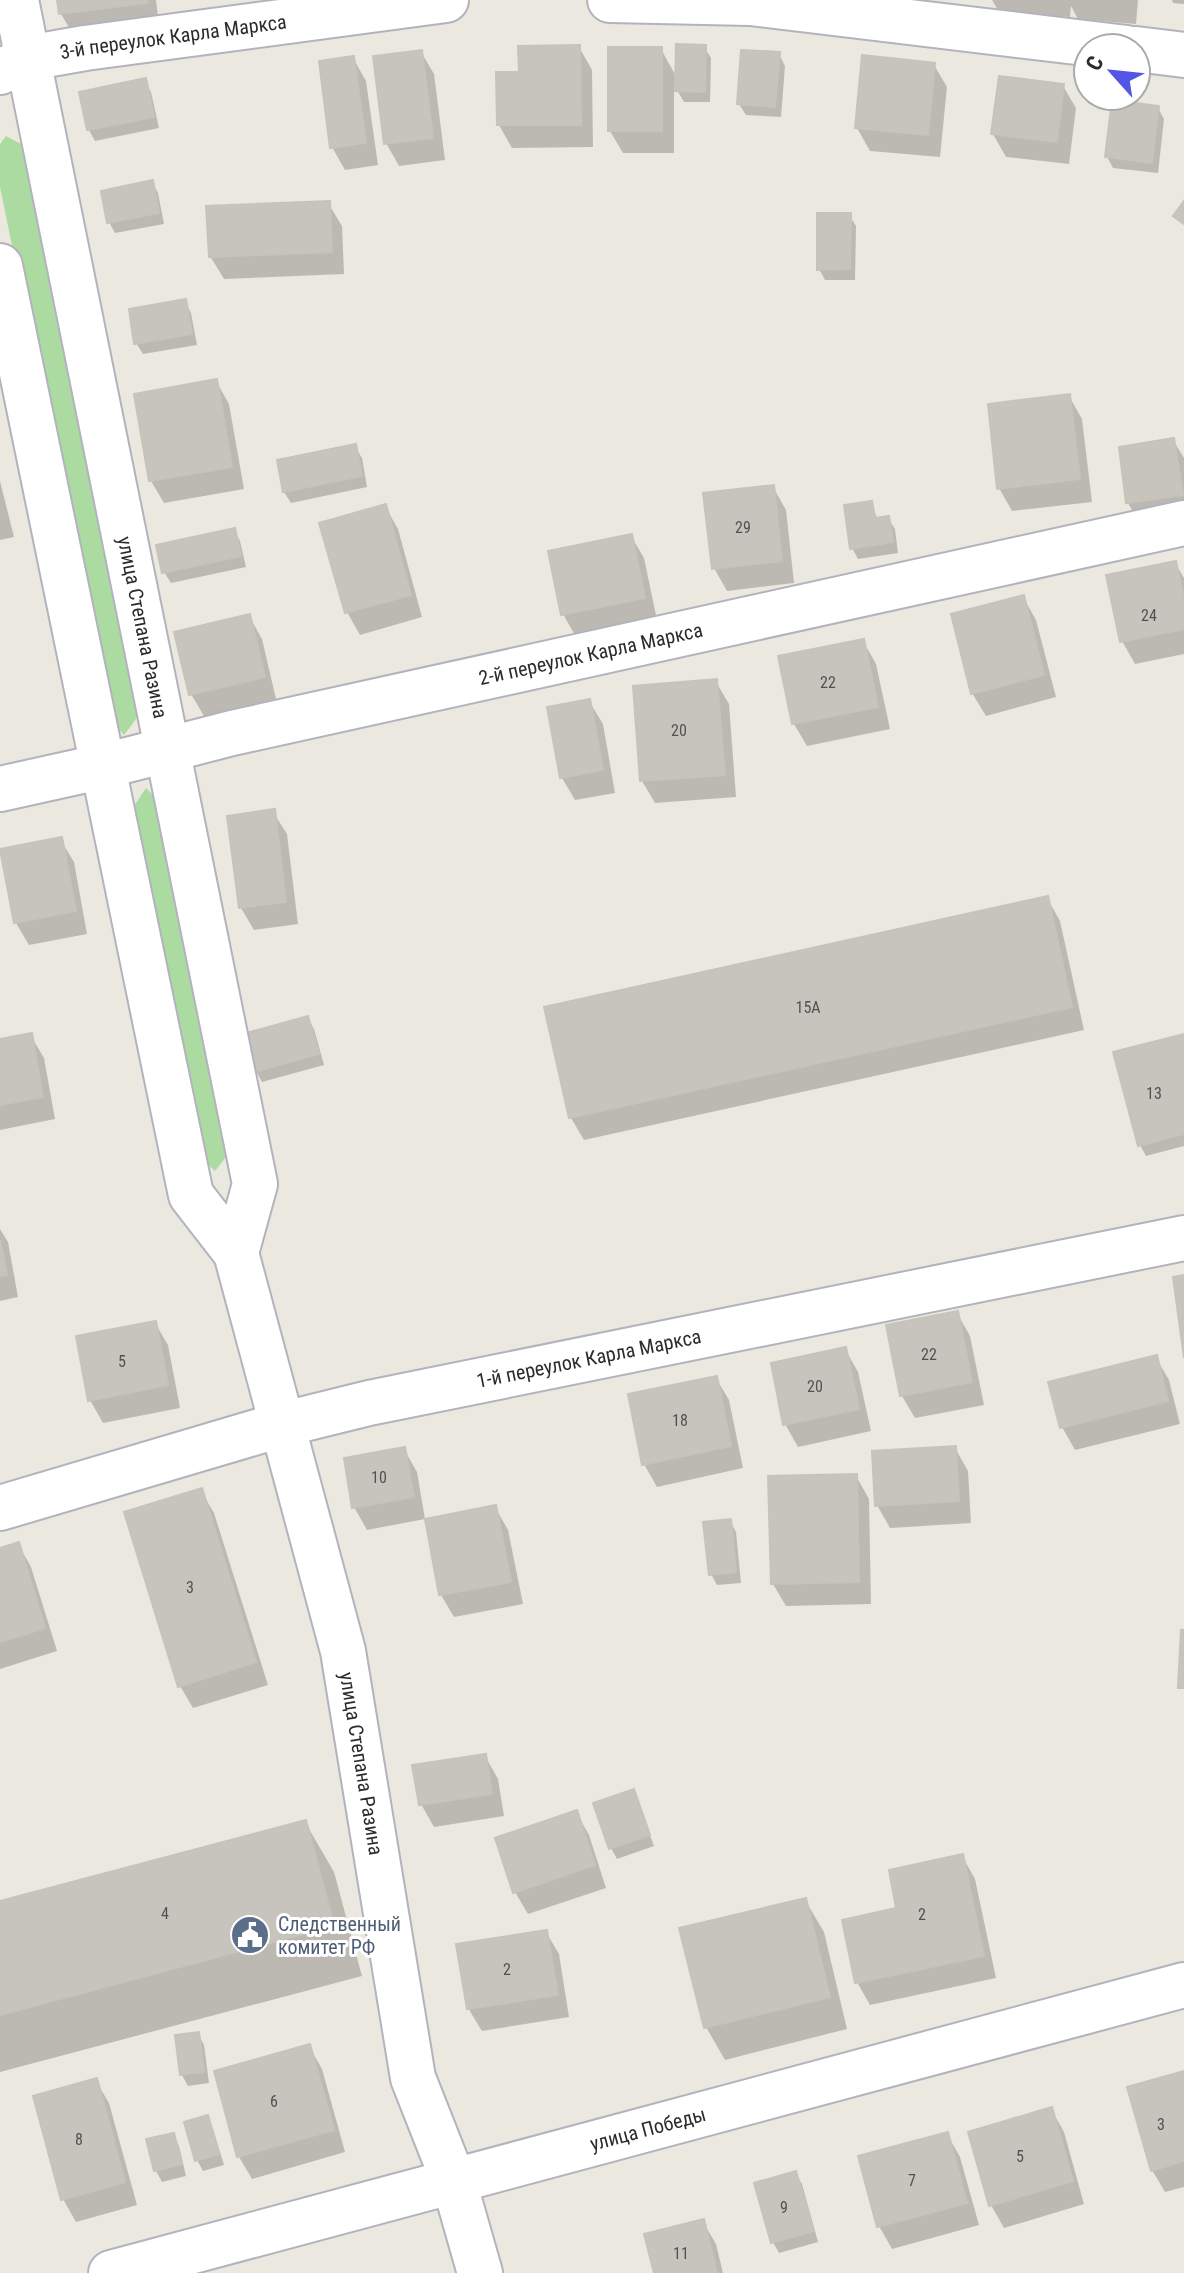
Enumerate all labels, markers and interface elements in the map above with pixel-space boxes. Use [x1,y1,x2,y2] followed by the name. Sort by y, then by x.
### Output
[58,9,288,64] street label: 3-й переулок Карла Маркса
[1072,32,1152,112] north arrow
[1081,52,1109,74] text: С
[735,518,751,537] house number: 29
[113,534,173,720] street label: улица Степана Разина
[1141,606,1157,625] house number: 24
[477,618,705,690] street label: 2-й переулок Карла Маркса
[820,673,836,692] house number: 22
[671,721,687,740] house number: 20
[795,998,821,1017] house number: 15А
[1146,1084,1162,1103] house number: 13
[474,1324,703,1393] street label: 1-й переулок Карла Маркса
[921,1345,937,1364] house number: 22
[118,1352,126,1371] house number: 5
[807,1377,823,1396] house number: 20
[672,1411,688,1430] house number: 18
[371,1468,387,1487] house number: 10
[186,1578,194,1597] house number: 3
[335,1670,388,1857] street label: улица Степана Разина
[161,1904,169,1923] house number: 4
[918,1905,926,1924] house number: 2
[278,1912,401,1959] place label: Следственный комитет РФ
[229,1914,271,1956] public building icon: Следственный комитет РФ
[503,1960,511,1979] house number: 2
[270,2092,278,2111] house number: 6
[587,2102,709,2156] street label: улица Победы
[1157,2115,1165,2134] house number: 3
[75,2130,83,2149] house number: 8
[1016,2147,1024,2166] house number: 5
[908,2171,916,2190] house number: 7
[780,2198,788,2217] house number: 9
[673,2244,689,2263] house number: 11

